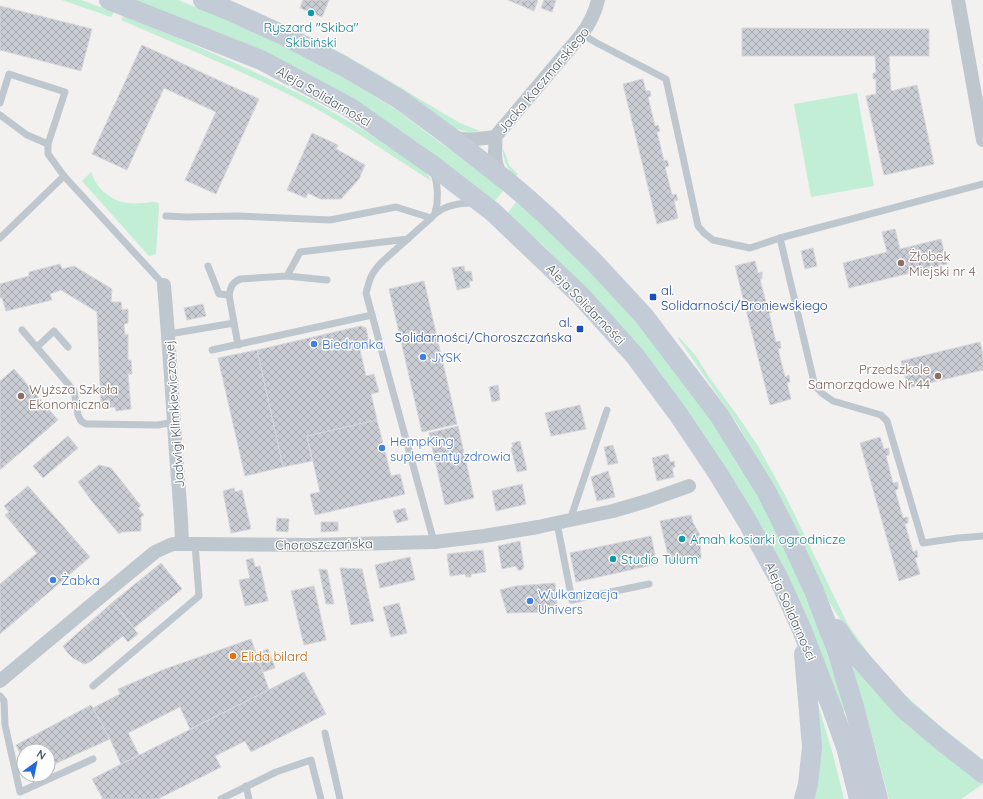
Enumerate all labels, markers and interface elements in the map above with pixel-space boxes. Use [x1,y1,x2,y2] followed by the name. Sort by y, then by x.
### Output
[306,8,316,18] marker: Ryszard "Skiba" Skibiński
[263,19,359,50] place label: Ryszard "Skiba" Skibiński
[494,24,592,136] street label: Jacka Kaczmarskiego
[274,63,374,129] street label: Aleja Solidarności
[909,248,976,279] place label: Żłobek Miejski nr 4
[896,258,906,268] marker: Żłobek Miejski nr 4
[543,260,629,348] street label: Aleja Solidarności
[661,282,828,313] place label: al. Solidarności/Broniewskiego
[648,292,658,302] marker: al. Solidarności/Broniewskiego
[395,314,572,345] place label: al. Solidarności/Choroszczańska
[575,324,585,334] marker: al. Solidarności/Choroszczańska
[322,336,383,352] place label: Biedronka
[309,339,319,349] marker: Biedronka
[161,340,187,488] street label: Jadwigi Klimkiewiczowej
[431,349,462,365] place label: JYSK
[418,352,428,362] marker: JYSK
[808,361,930,392] place label: Przedszkole Samorządowe Nr 44
[933,371,943,381] marker: Przedszkole Samorządowe Nr 44
[29,381,118,412] place label: Wyższa Szkoła Ekonomiczna
[16,391,26,401] marker: Wyższa Szkoła Ekonomiczna
[390,433,511,464] place label: HempKing suplementy zdrowia
[377,443,387,453] marker: HempKing suplementy zdrowia
[690,531,846,547] place label: Amah kosiarki ogrodnicze
[677,534,687,544] marker: Amah kosiarki ogrodnicze
[275,535,373,553] street label: Choroszczańska
[621,551,698,567] place label: Studio Tulum
[608,554,618,564] marker: Studio Tulum
[762,559,820,663] street label: Aleja Solidarności
[61,572,100,588] place label: Żabka
[48,575,58,585] marker: Żabka
[538,586,618,617] place label: Wulkanizacja Univers
[525,596,535,606] marker: Wulkanizacja Univers
[241,648,308,664] place label: Elida bilard
[228,651,238,661] marker: Elida bilard
[16,743,56,783] north arrow
[34,747,49,763] text: N

